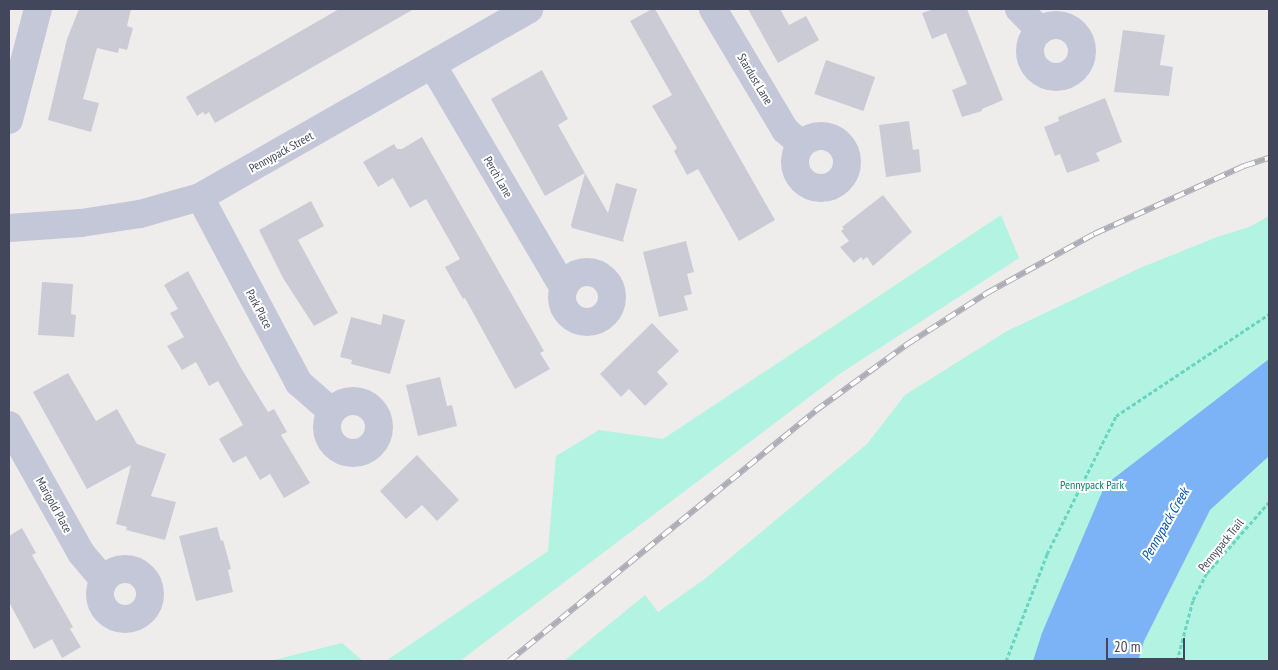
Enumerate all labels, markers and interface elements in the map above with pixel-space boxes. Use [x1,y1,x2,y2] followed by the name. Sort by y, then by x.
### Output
[734,51,776,107] street label: Stardust Lane
[246,128,316,176] street label: Pennypack Street
[480,154,516,200] street label: Perch Lane
[243,287,275,331] street label: Park Place
[33,475,75,535] street label: Marigold Place
[1060,478,1124,492] park label: Pennypack Park
[1137,485,1193,563] water label: Pennypack Creek
[1195,515,1247,575] street label: Pennypack Trail
[1108,628,1187,660] scale bar
[1114,637,1140,656] text: 20 m

